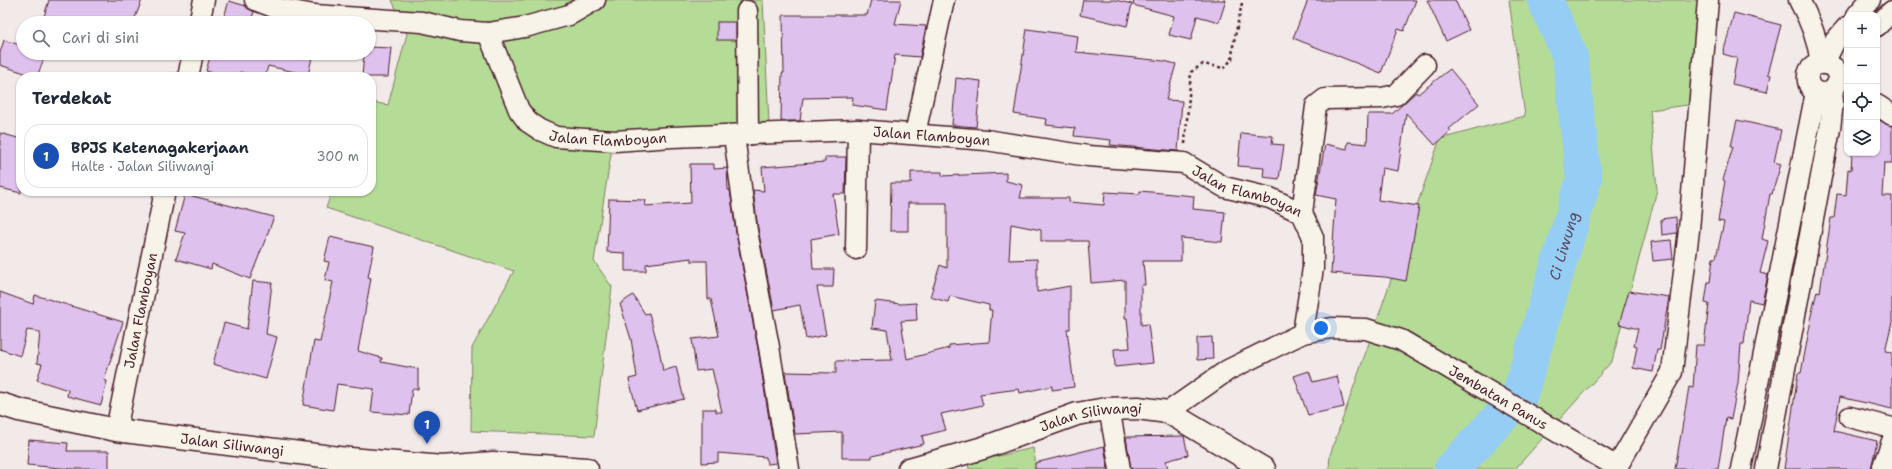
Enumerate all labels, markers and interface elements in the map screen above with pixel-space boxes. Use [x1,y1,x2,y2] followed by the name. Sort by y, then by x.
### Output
[1844,12,1880,156] map controls
[1844,12,1880,48] button: +
[16,16,376,60] search box
[30,27,52,49] icon: search
[62,28,139,48] text: Cari di sini
[1844,48,1880,84] button: −
[1844,84,1880,120] button: locate
[32,87,112,109] text: Terdekat
[1844,120,1880,156] button: layers
[872,122,991,149] street label: Jalan Flamboyan
[546,126,668,150] street label: Jalan Flamboyan
[71,138,249,158] text: BPJS Ketenagakerjaan
[43,148,49,165] text: 1
[316,148,359,165] text: 300 m
[71,158,214,175] text: Halte · Jalan Siliwangi
[1189,161,1306,221] street label: Jalan Flamboyan
[1544,209,1584,283] water label: Ci Liwung
[120,251,161,370] street label: Jalan Flamboyan
[1311,318,1331,338] your location
[1446,361,1551,433] street label: Jembatan Panus
[1037,399,1143,436] street label: Jalan Siliwangi
[414,411,440,444] pin: 1
[179,429,285,460] street label: Jalan Siliwangi

